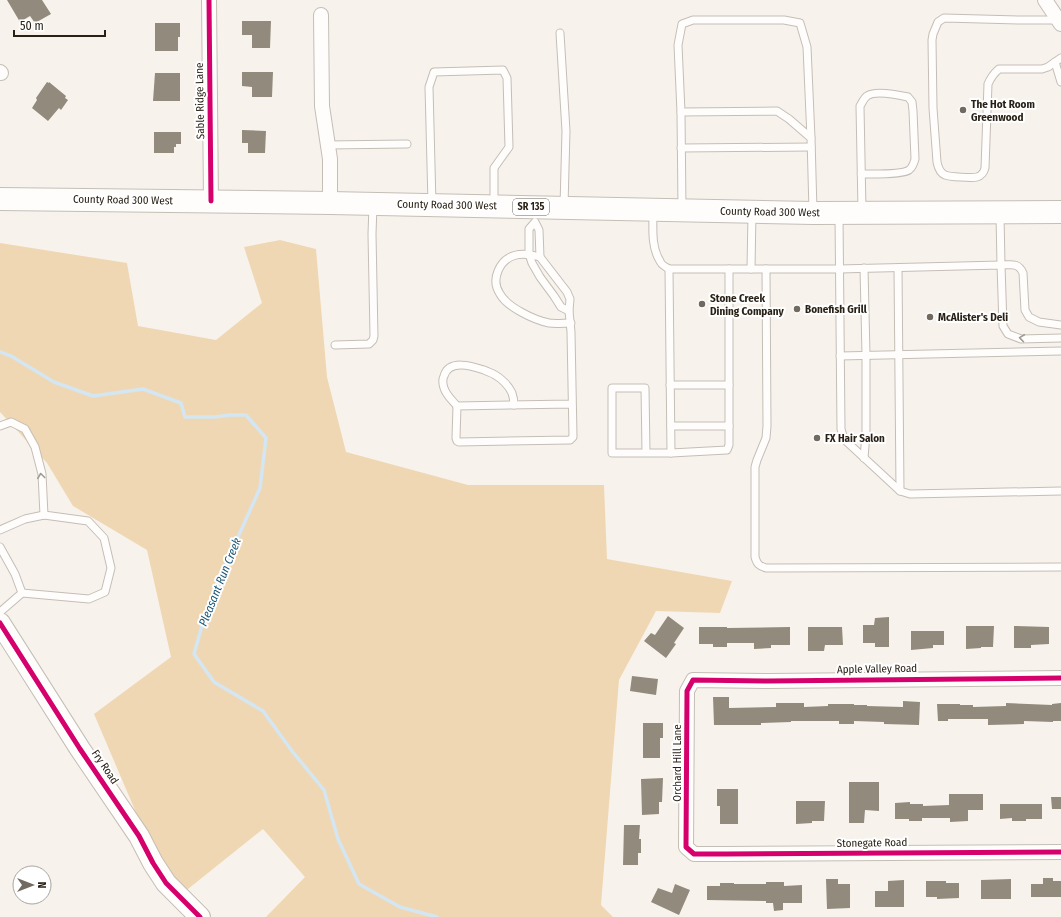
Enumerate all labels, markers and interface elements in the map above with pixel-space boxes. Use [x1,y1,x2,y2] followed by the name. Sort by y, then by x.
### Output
[14,12,105,38] scale bar
[20,19,44,33] text: 50 m
[193,63,207,139] street label: Sable Ridge Lane
[971,98,1035,124] place label: The Hot Room Greenwood
[958,105,968,115] marker: The Hot Room Greenwood
[73,193,174,207] street label: County Road 300 West
[397,198,498,212] street label: County Road 300 West
[513,199,549,215] road number: SR 135
[720,205,821,219] street label: County Road 300 West
[710,292,784,318] place label: Stone Creek Dining Company
[697,299,707,309] marker: Stone Creek Dining Company
[805,303,868,316] place label: Bonefish Grill
[792,304,802,314] marker: Bonefish Grill
[938,311,1008,324] place label: McAlister's Deli
[925,312,935,322] marker: McAlister's Deli
[1019,334,1025,343] one-way arrow
[825,432,885,445] place label: FX Hair Salon
[812,433,822,443] marker: FX Hair Salon
[37,473,46,479] one-way arrow
[196,536,244,628] water label: Pleasant Run Creek
[837,662,917,676] street label: Apple Valley Road
[671,724,684,802] street label: Orchard Hill Lane
[89,747,121,787] street label: Fry Road
[837,836,907,850] street label: Stonegate Road
[12,865,52,905] north arrow
[35,882,48,888] text: N

